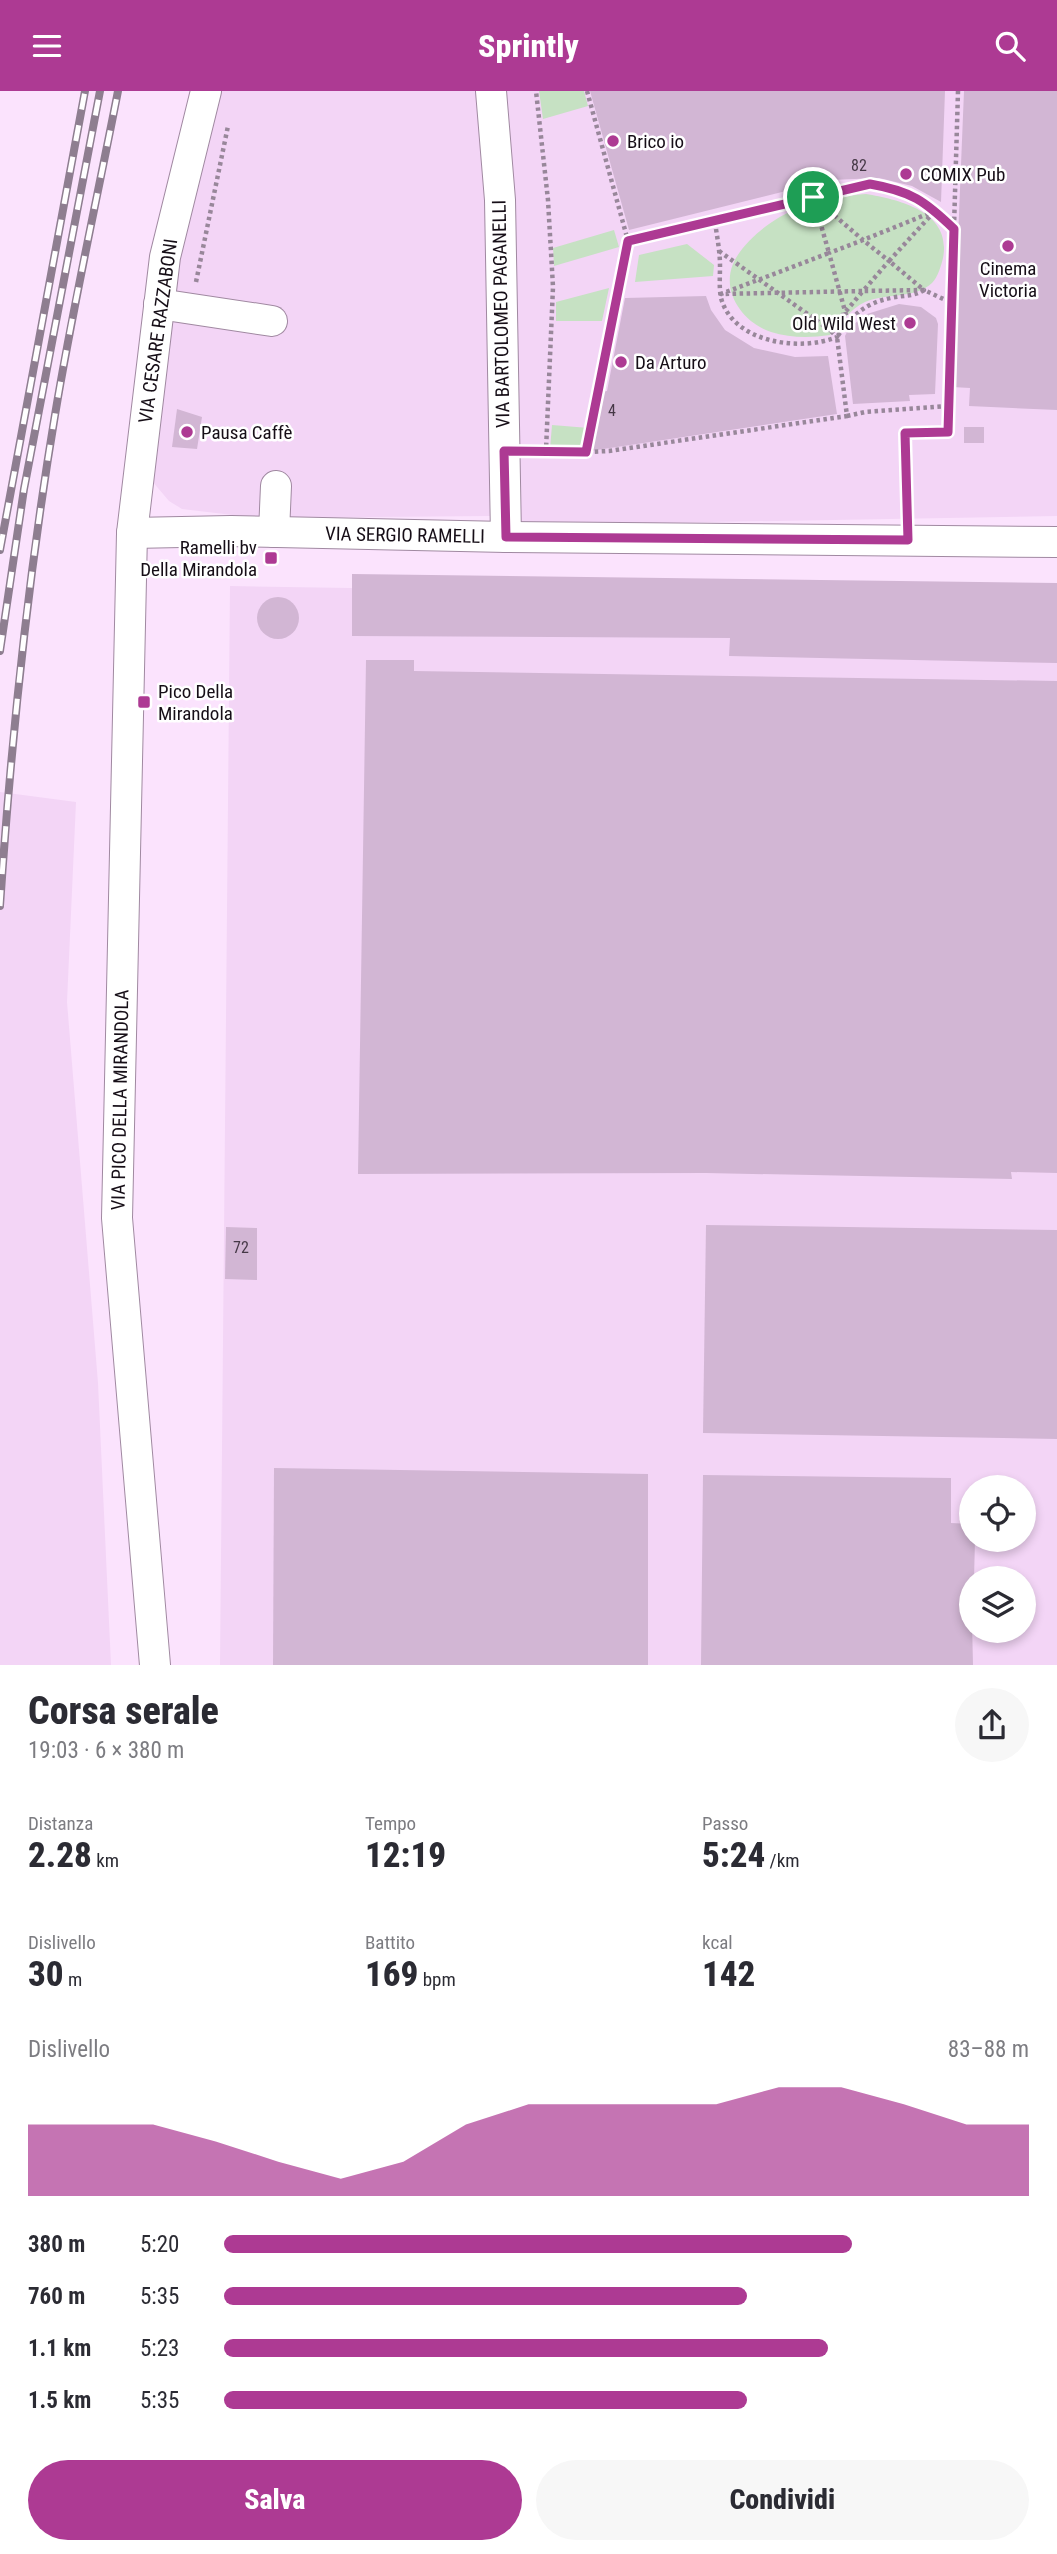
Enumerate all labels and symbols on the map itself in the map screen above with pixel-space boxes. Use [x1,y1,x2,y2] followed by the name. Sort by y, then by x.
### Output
[627,130,684,153] place label: Brico io
[605,133,621,149] marker: Brico io
[851,156,867,175] house number: 82
[920,163,1005,186] place label: COMIX Pub
[898,166,914,182] marker: COMIX Pub
[783,167,843,227] pin
[488,200,514,428] street label: VIA BARTOLOMEO PAGANELLI
[134,237,182,425] street label: VIA CESARE RAZZABONI
[1000,238,1016,254] marker: Cinema Victoria
[979,257,1037,302] place label: Cinema Victoria
[792,312,896,335] place label: Old Wild West
[902,315,918,331] marker: Old Wild West
[635,351,706,374] place label: Da Arturo
[613,354,629,370] marker: Da Arturo
[608,401,616,420] house number: 4
[201,421,293,444] place label: Pausa Caffè
[179,424,195,440] marker: Pausa Caffè
[325,522,485,548] street label: VIA SERGIO RAMELLI
[140,536,257,581] place label: Ramelli bv Della Mirandola
[263,550,279,566] marker: Ramelli bv Della Mirandola
[158,680,233,725] place label: Pico Della Mirandola
[136,694,152,710] marker: Pico Della Mirandola
[107,989,133,1211] street label: VIA PICO DELLA MIRANDOLA
[233,1238,249,1257] house number: 72

